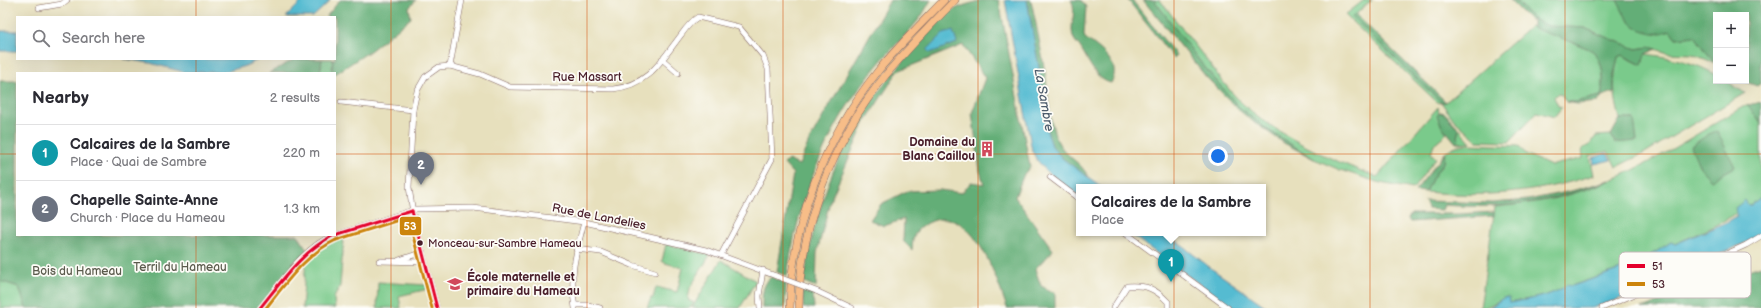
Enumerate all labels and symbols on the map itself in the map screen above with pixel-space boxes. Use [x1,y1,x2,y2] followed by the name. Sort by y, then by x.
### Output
[1031,67,1057,133] water label: La Sambre
[552,70,622,85] street label: Rue Massart
[902,135,975,164] place label: Domaine du Blanc Caillou
[978,140,996,158] building icon: Domaine du Blanc Caillou
[1208,146,1228,166] your location
[408,152,434,185] pin: 2
[551,201,647,233] street label: Rue de Landelies
[399,216,422,236] line badge: 53
[404,220,417,233] text: 53
[428,237,582,250] place label: Monceau-sur-Sambre Hameau
[415,238,425,248] marker: Monceau-sur-Sambre Hameau
[1158,249,1184,282] pin: 1
[1619,252,1751,298] legend
[133,260,227,275] park label: Terril du Hameau
[1652,260,1663,273] text: 51
[32,264,122,279] park label: Bois du Hameau
[467,268,580,299] place label: École maternelle et primaire du Hameau
[446,275,464,293] school or university icon: École maternelle et primaire du Hameau
[1652,278,1665,291] text: 53

